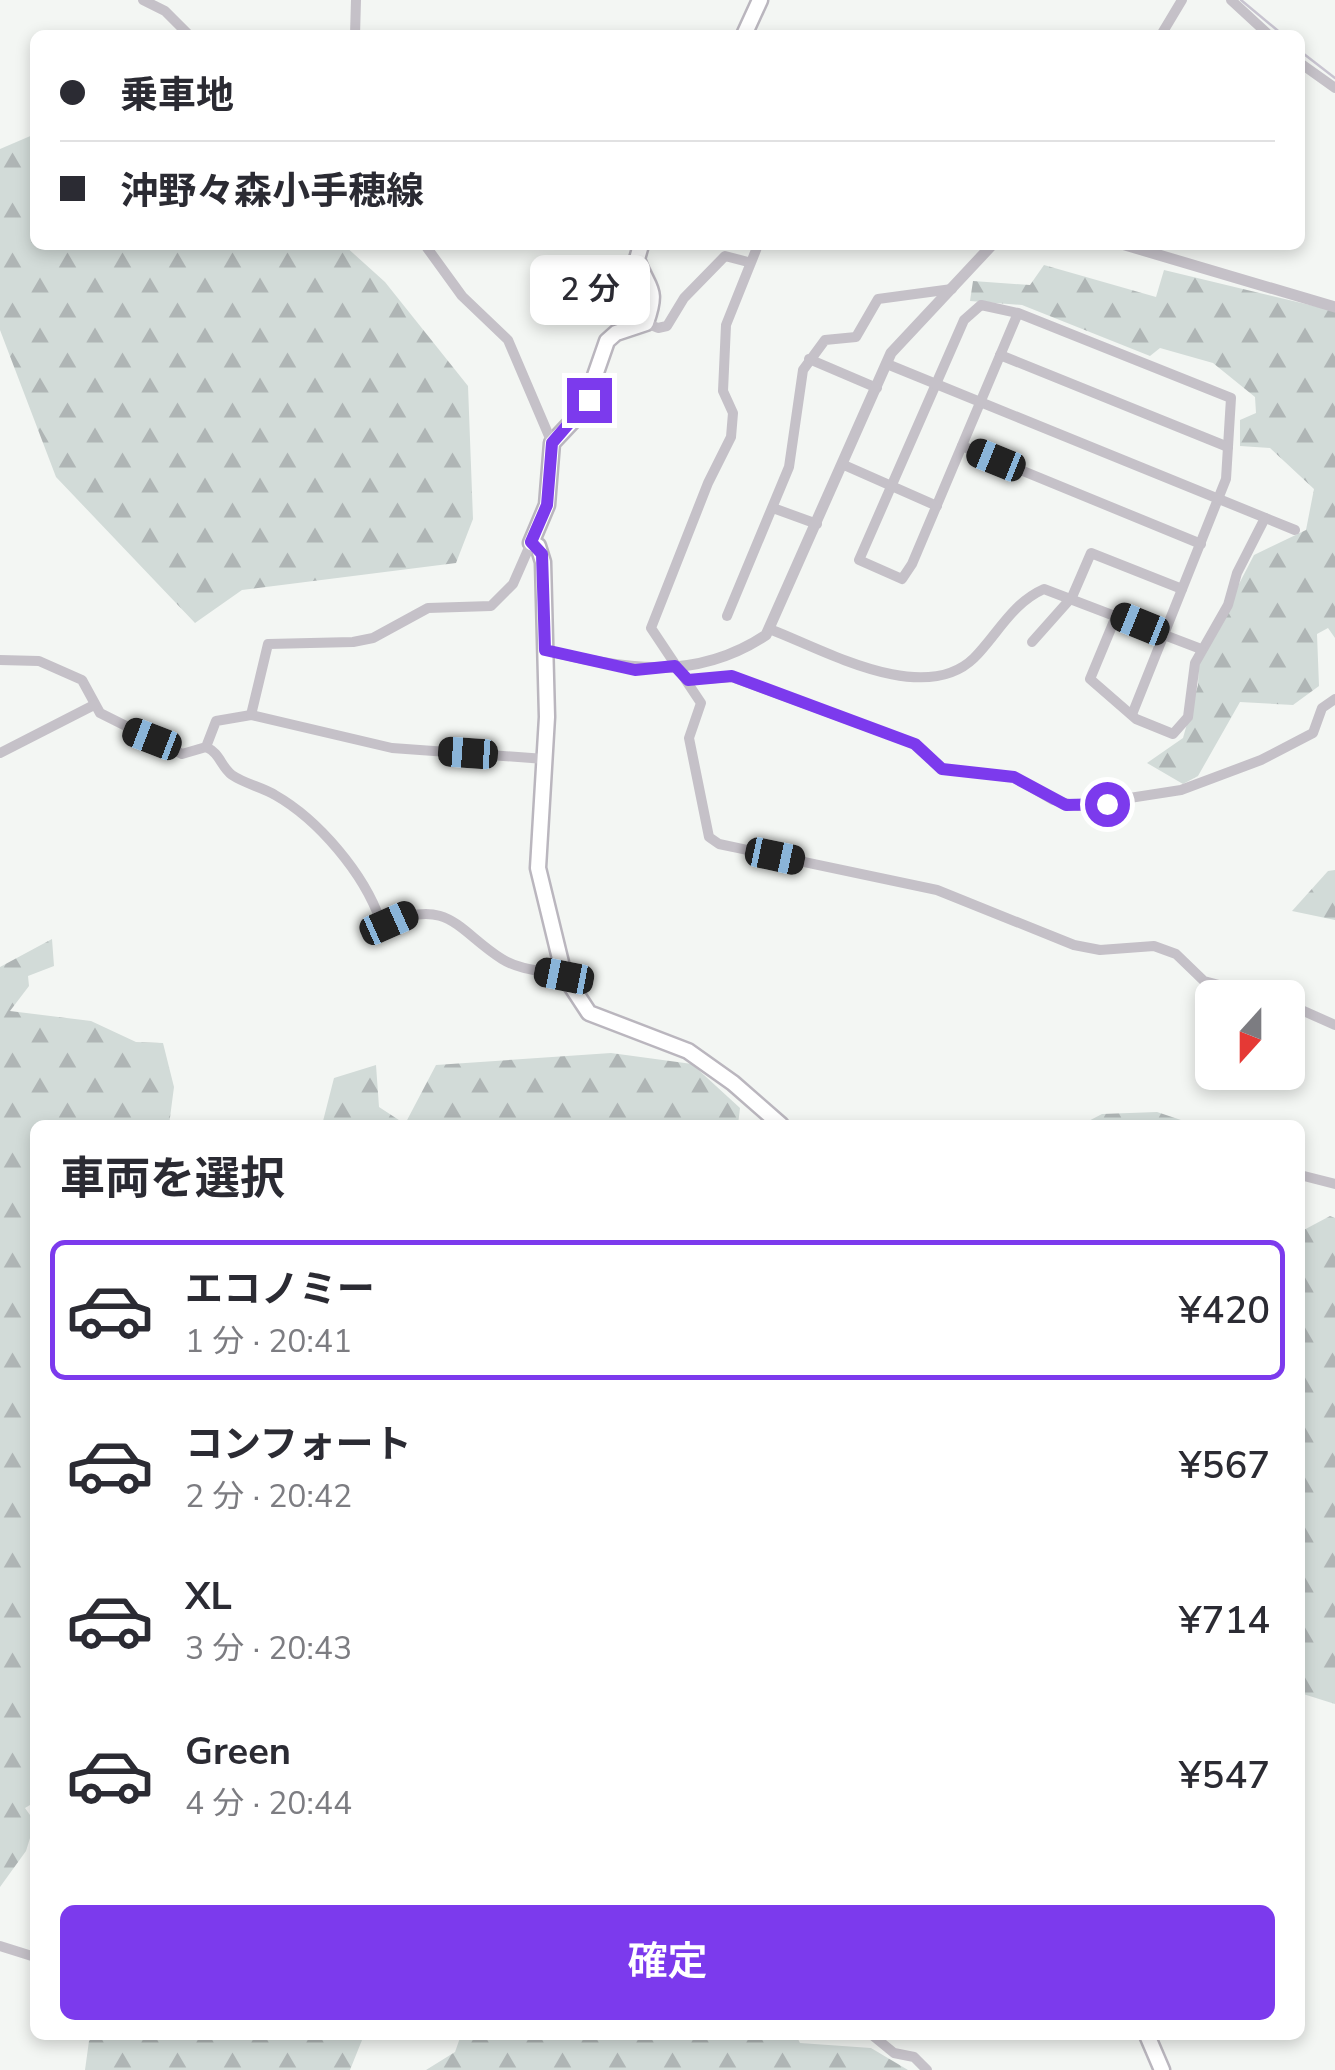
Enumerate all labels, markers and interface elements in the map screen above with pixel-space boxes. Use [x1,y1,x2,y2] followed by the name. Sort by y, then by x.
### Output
[120,70,234,121] text: 乗車地
[120,166,424,217] text: 沖野々森小手穂線
[529,255,649,325] callout: 2 分
[560,268,620,311] text: 2 分
[567,378,612,423] route end
[963,435,1029,485] car
[1107,599,1173,649] car
[119,714,185,764] car
[437,736,499,770] car
[1085,782,1130,827] route start
[743,835,807,877] car
[355,897,423,949] car
[532,956,596,996] car
[1195,980,1305,1090] north arrow
[1195,980,1305,1090] map controls
[60,1149,285,1210] text: 車両を選択
[185,1264,375,1315] text: エコノミー
[65,1265,155,1355] icon: car
[1179,1285,1270,1336] text: ¥420
[185,1320,352,1363] text: 1 分 · 20:41
[185,1419,412,1470] text: コンフォート
[65,1420,155,1510] icon: car
[1179,1440,1270,1491] text: ¥567
[185,1475,352,1518] text: 2 分 · 20:42
[185,1571,232,1622] text: XL
[65,1575,155,1665] icon: car
[1179,1595,1270,1646] text: ¥714
[185,1627,352,1670] text: 3 分 · 20:43
[185,1726,291,1777] text: Green
[65,1730,155,1820] icon: car
[1179,1750,1270,1801] text: ¥547
[185,1782,352,1825] text: 4 分 · 20:44
[60,1905,1275,2020] button: 確定

